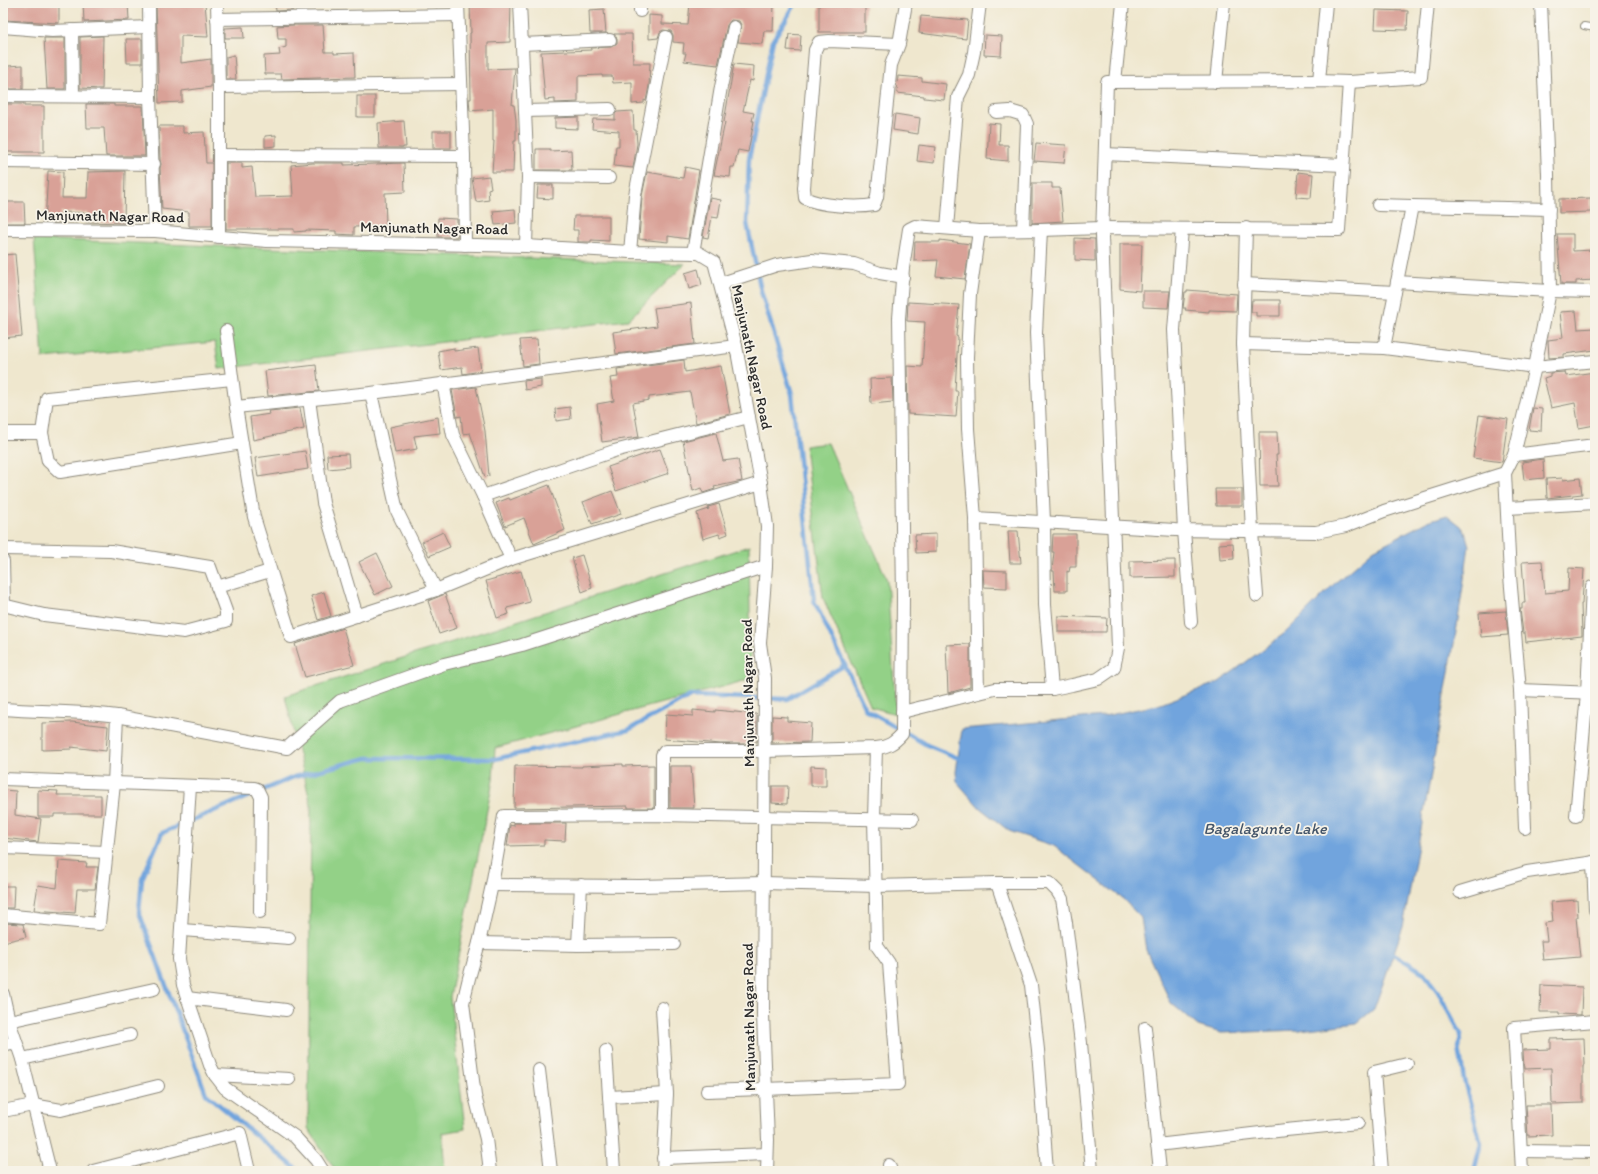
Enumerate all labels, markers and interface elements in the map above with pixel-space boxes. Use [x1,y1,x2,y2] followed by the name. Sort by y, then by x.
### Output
[36,206,184,226] street label: Manjunath Nagar Road
[360,218,508,238] street label: Manjunath Nagar Road
[728,283,776,431] street label: Manjunath Nagar Road
[738,619,758,767] street label: Manjunath Nagar Road
[1203,819,1328,838] water label: Bagalagunte Lake
[739,943,759,1091] street label: Manjunath Nagar Road

